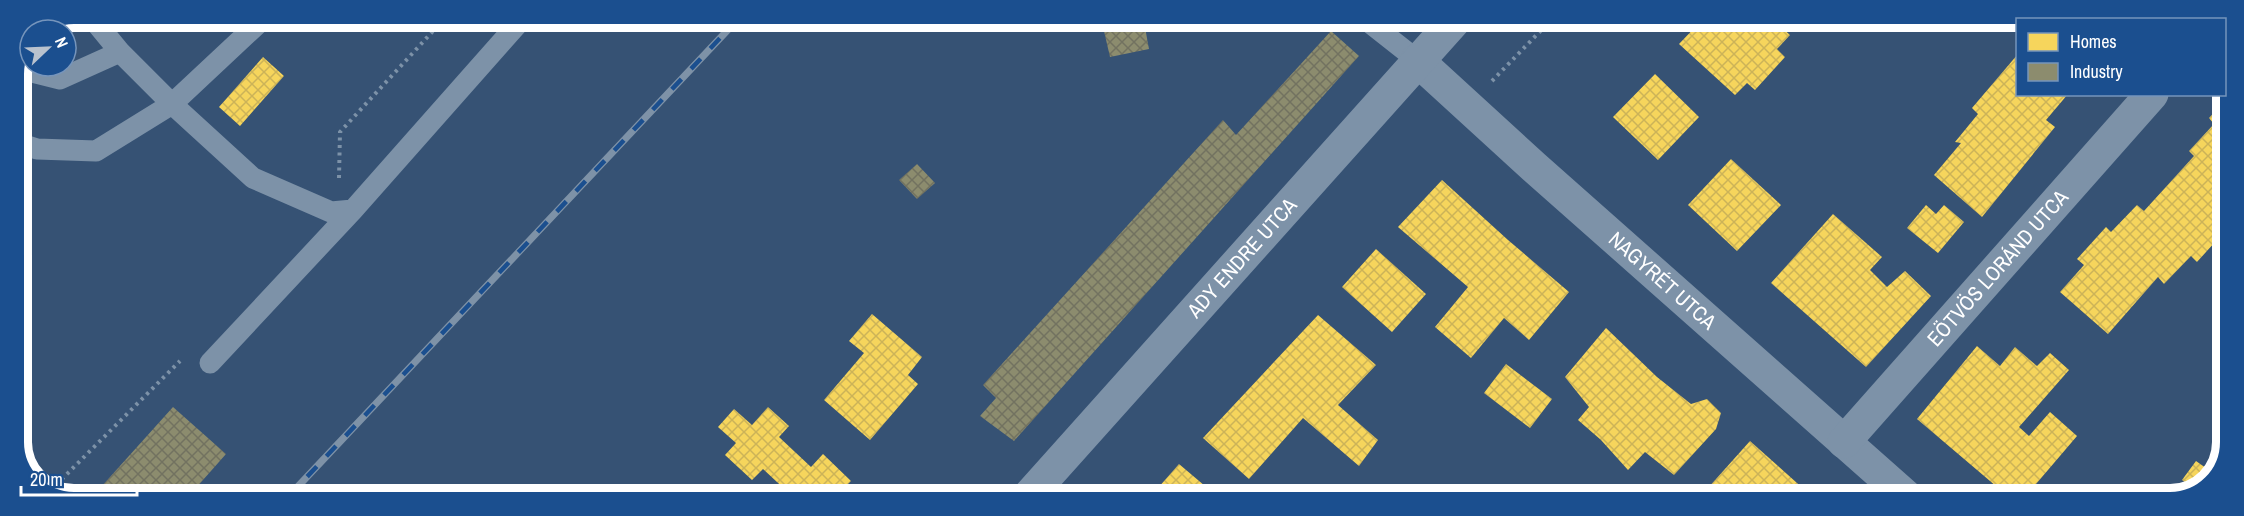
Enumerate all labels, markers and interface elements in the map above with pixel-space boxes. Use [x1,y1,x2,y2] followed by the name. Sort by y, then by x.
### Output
[18,18,78,78] north arrow
[2016,18,2226,96] legend
[2070,29,2117,54] text: Homes
[50,33,74,51] text: N
[2070,59,2123,84] text: Industry
[1920,183,2075,352] street label: EÖTVÖS LORÁND UTCA
[1180,191,1304,325] street label: ADY ENDRE UTCA
[1603,225,1723,336] street label: NAGYRÉT UTCA
[21,459,136,497] scale bar
[30,467,63,492] text: 20 m

